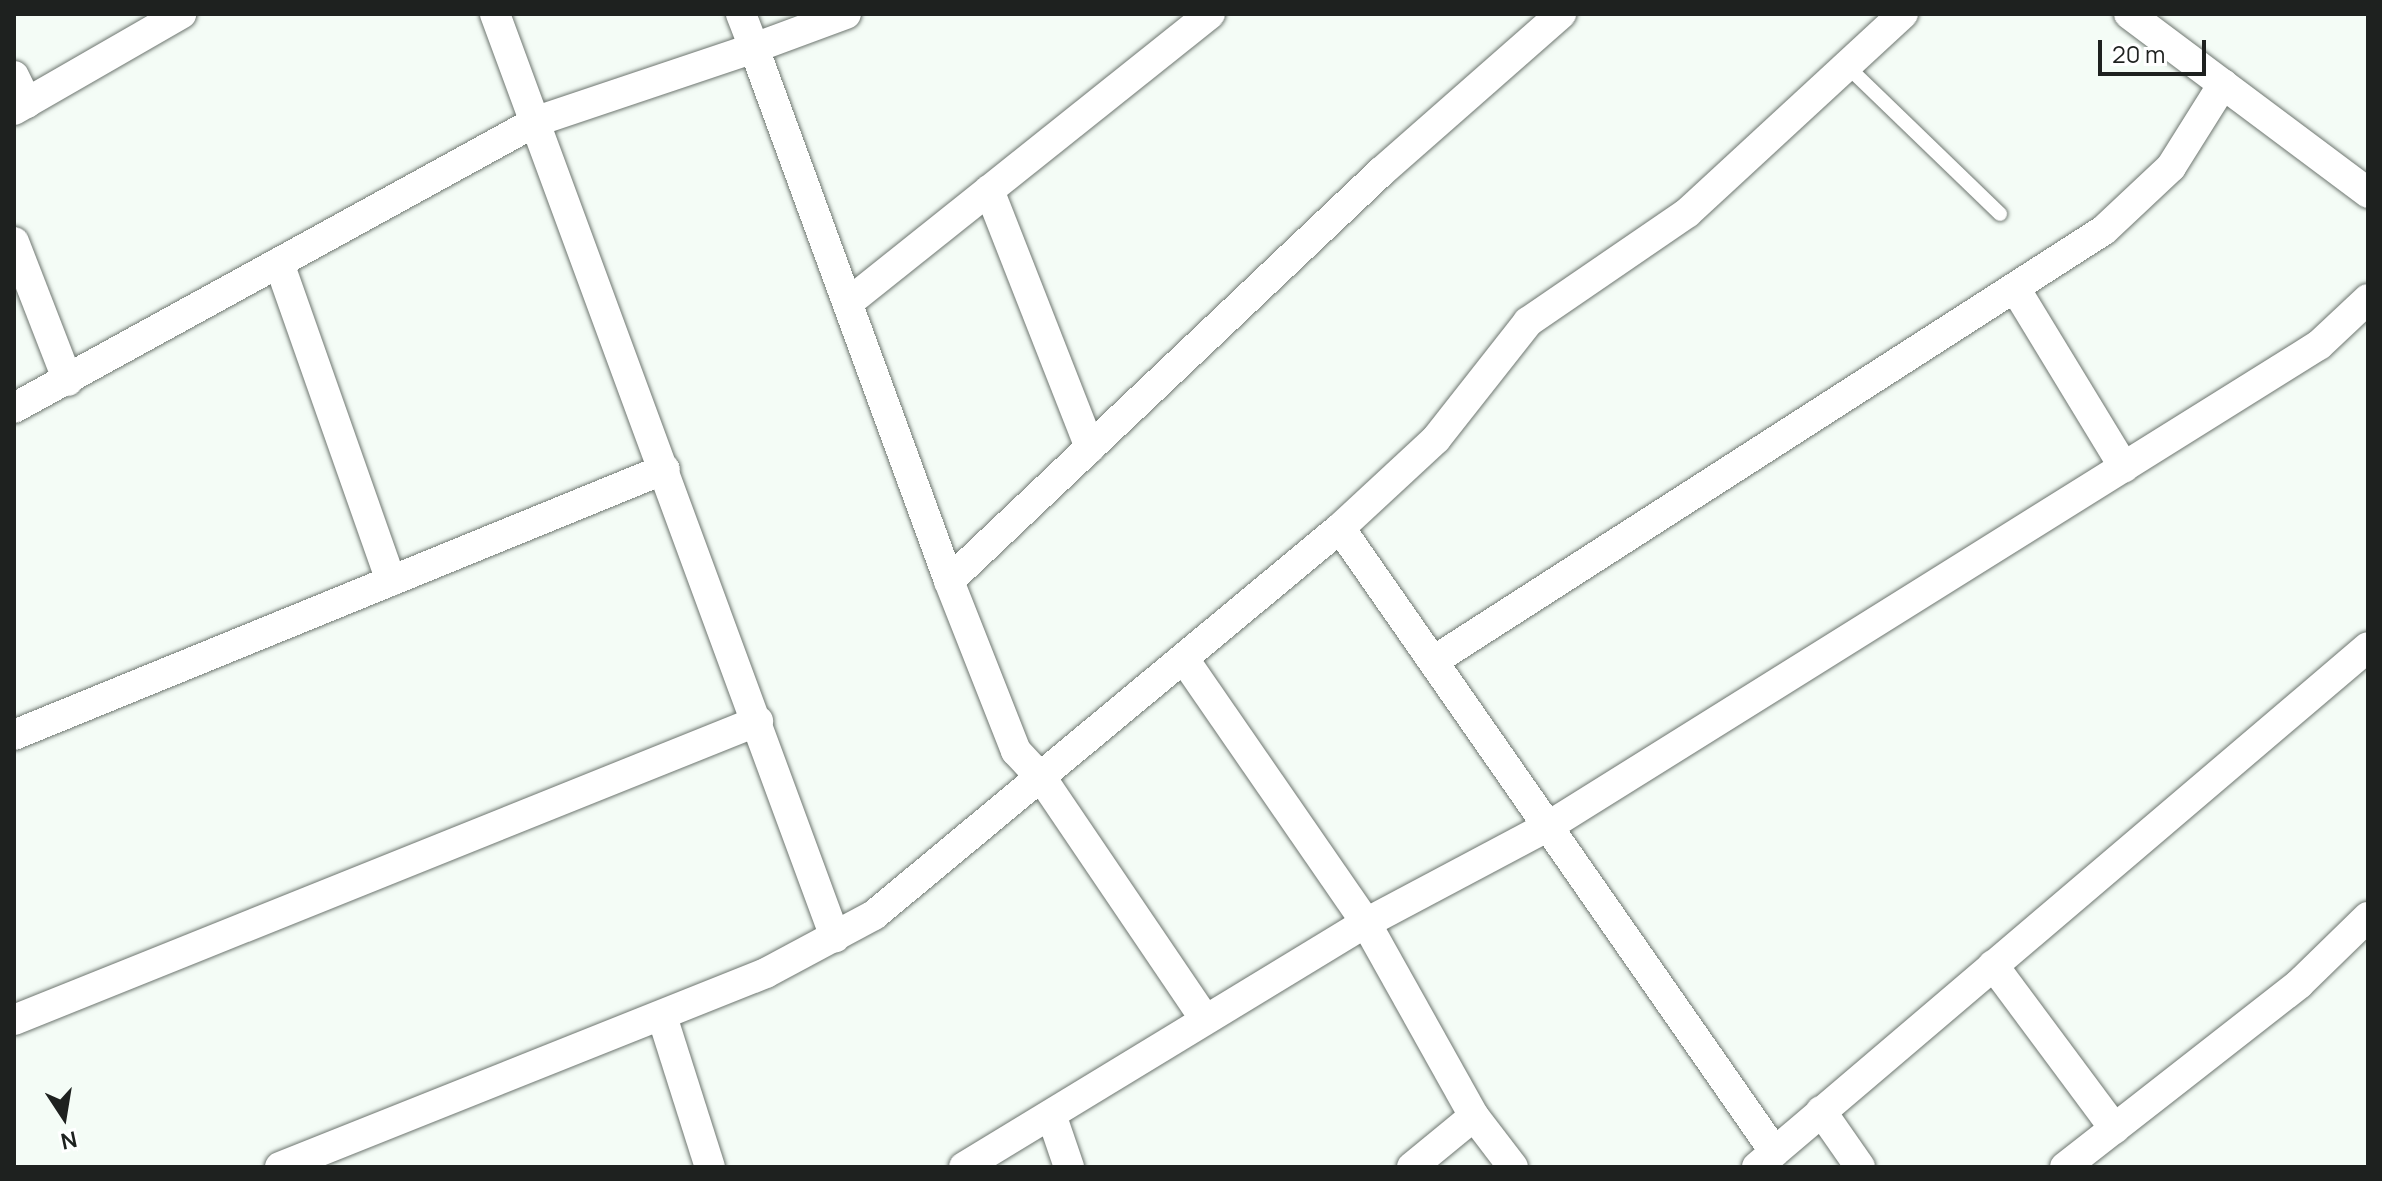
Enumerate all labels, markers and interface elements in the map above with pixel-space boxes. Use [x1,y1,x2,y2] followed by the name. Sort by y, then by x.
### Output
[2102,24,2210,74] scale bar
[2112,37,2165,70] text: 20 m
[24,1077,104,1157] north arrow
[58,1124,80,1157] text: N

